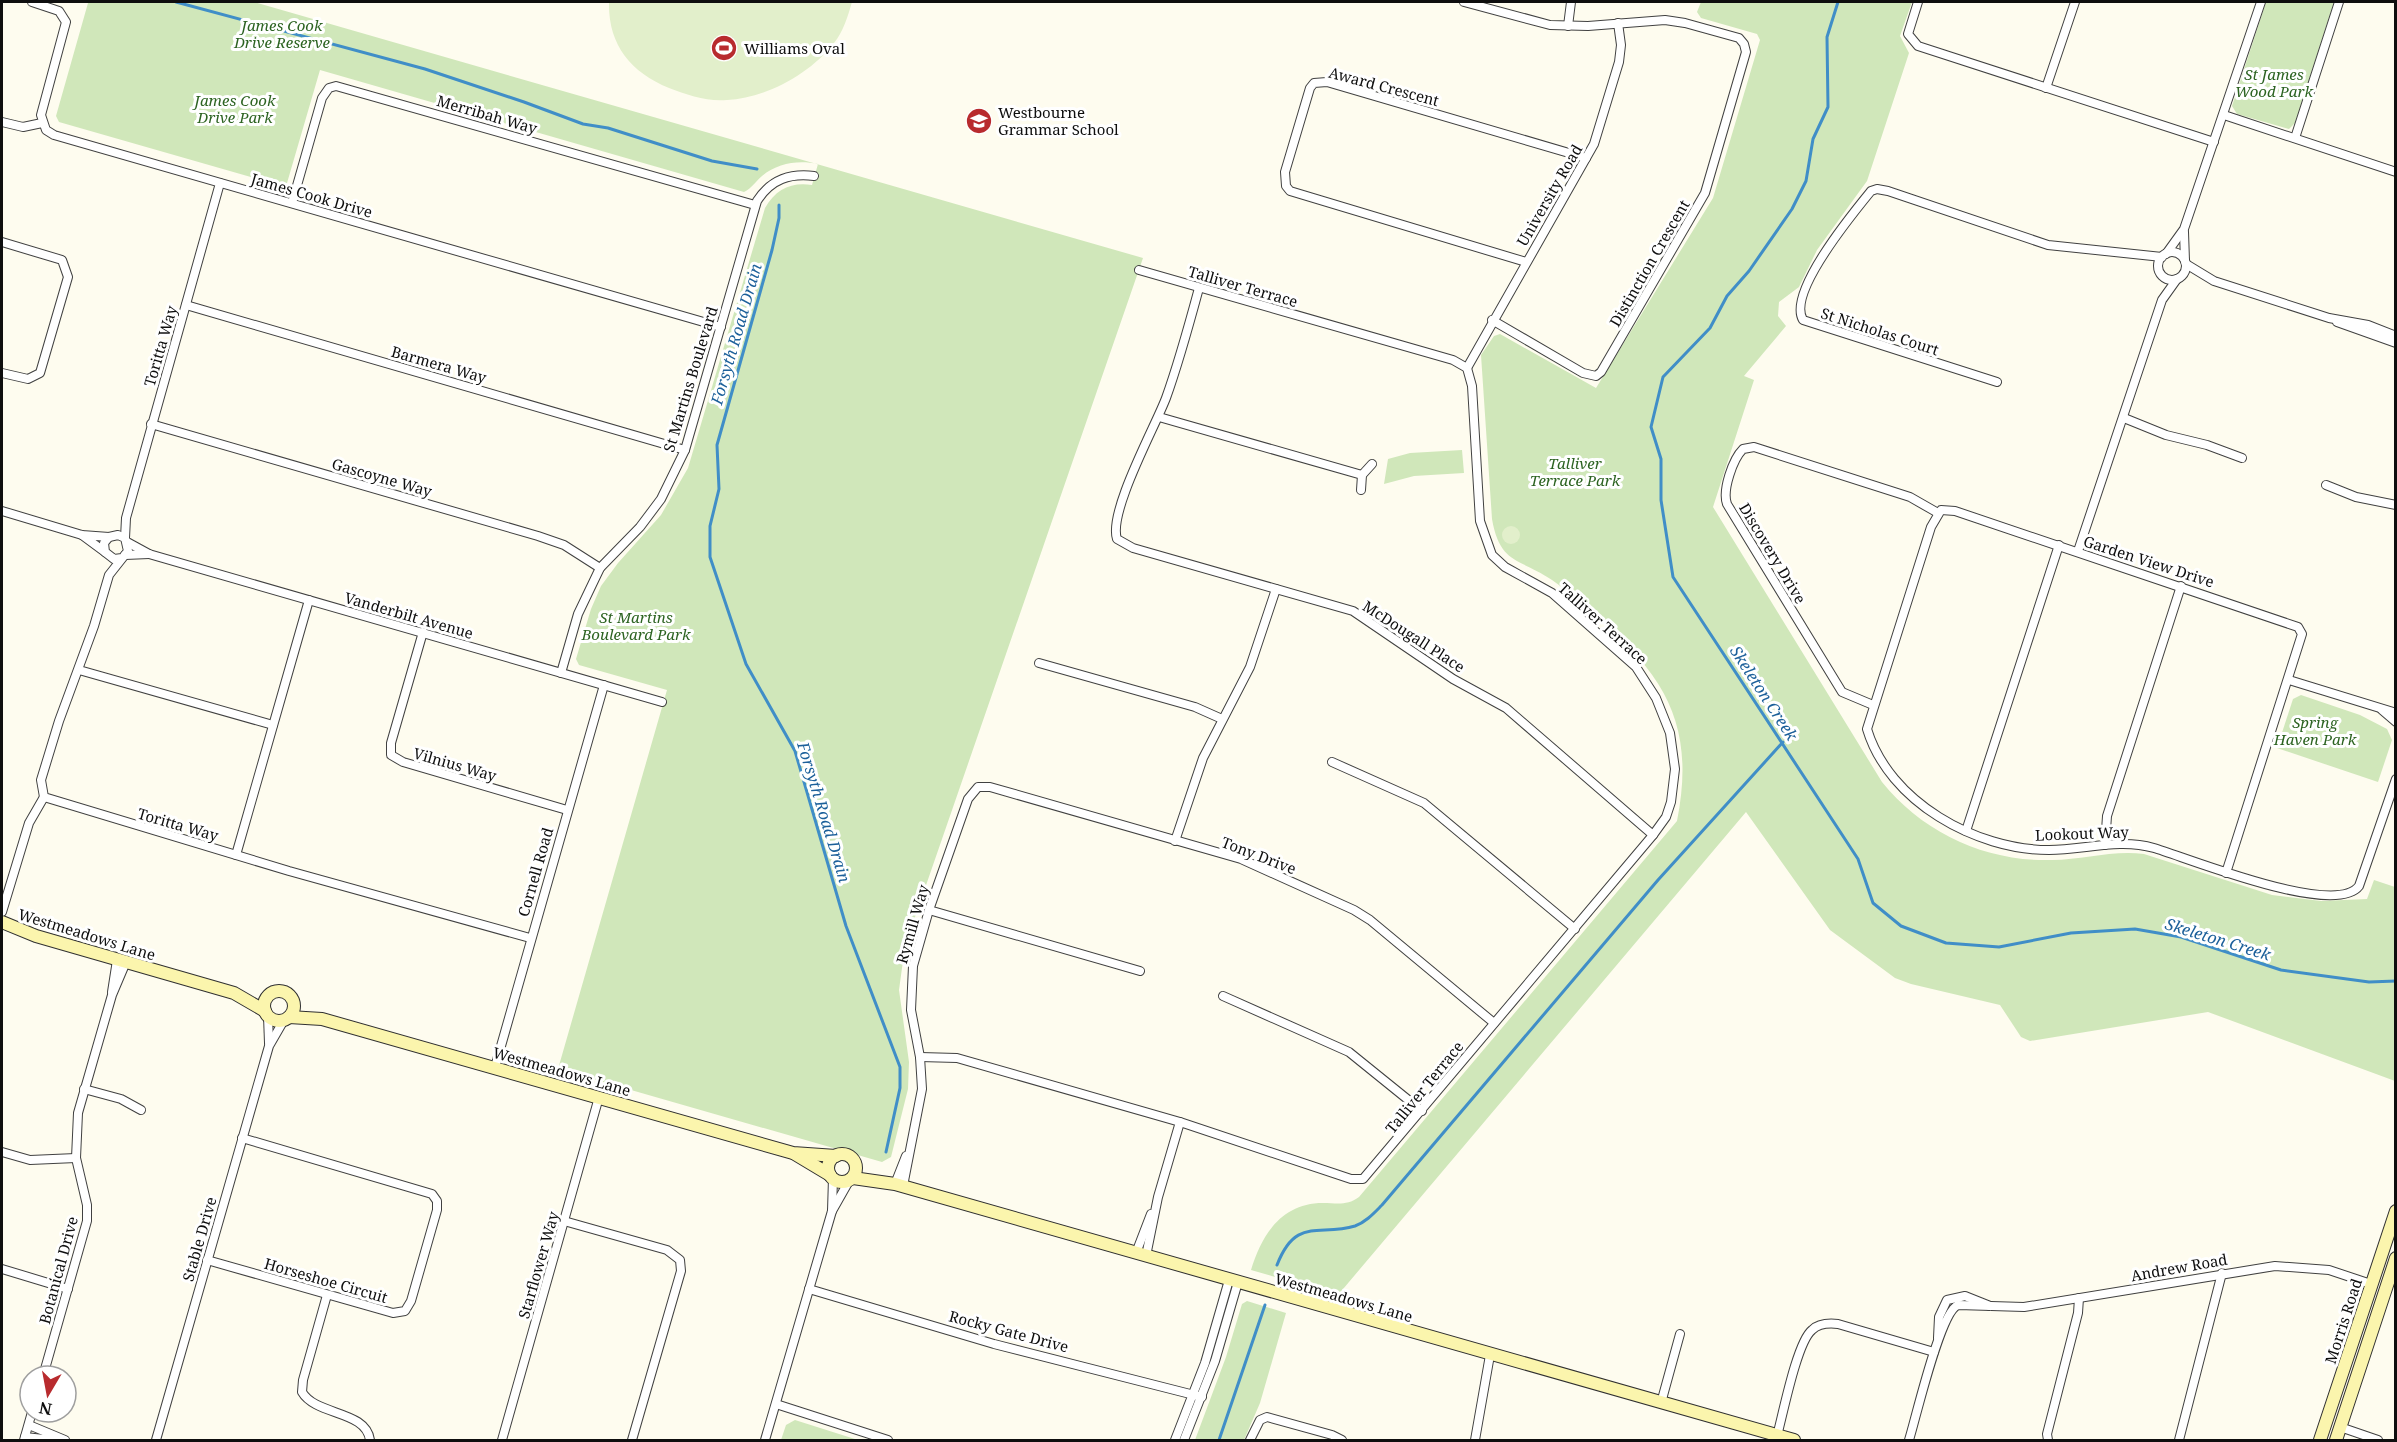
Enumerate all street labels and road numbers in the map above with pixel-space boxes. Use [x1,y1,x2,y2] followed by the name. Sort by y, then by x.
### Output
[1327,62,1441,110] street label: Award Crescent
[435,90,540,138] street label: Merribah Way
[1512,140,1586,250] street label: University Road
[248,168,375,222] street label: James Cook Drive
[1605,196,1693,330] street label: Distinction Crescent
[1186,261,1300,311] street label: Talliver Terrace
[139,303,181,389] street label: Toritta Way
[1819,303,1941,359] street label: St Nicholas Court
[658,304,722,454] street label: St Martins Boulevard
[389,341,489,387] street label: Barmera Way
[330,453,435,501] street label: Gascoyne Way
[1735,499,1811,607] street label: Discovery Drive
[2081,530,2217,592] street label: Garden View Drive
[1554,578,1652,668] street label: Talliver Terrace
[342,587,476,643] street label: Vanderbilt Avenue
[1359,596,1469,676] street label: McDougall Place
[411,743,499,786] street label: Vilnius Way
[135,803,221,845] street label: Toritta Way
[2035,821,2130,845] street label: Lookout Way
[513,825,557,919] street label: Cornell Road
[1219,832,1299,878] street label: Tony Drive
[891,882,933,966] street label: Rymill Way
[16,904,158,964] street label: Westmeadows Lane
[1381,1037,1467,1137] street label: Talliver Terrace
[491,1042,633,1100] street label: Westmeadows Lane
[177,1194,221,1284] street label: Stable Drive
[513,1209,563,1321] street label: Starflower Way
[34,1214,82,1326] street label: Botanical Drive
[2129,1249,2229,1285] street label: Andrew Road
[262,1253,390,1307] street label: Horseshoe Circuit
[1273,1268,1415,1326] street label: Westmeadows Lane
[2320,1276,2366,1366] street label: Morris Road
[947,1305,1071,1357] street label: Rocky Gate Drive

